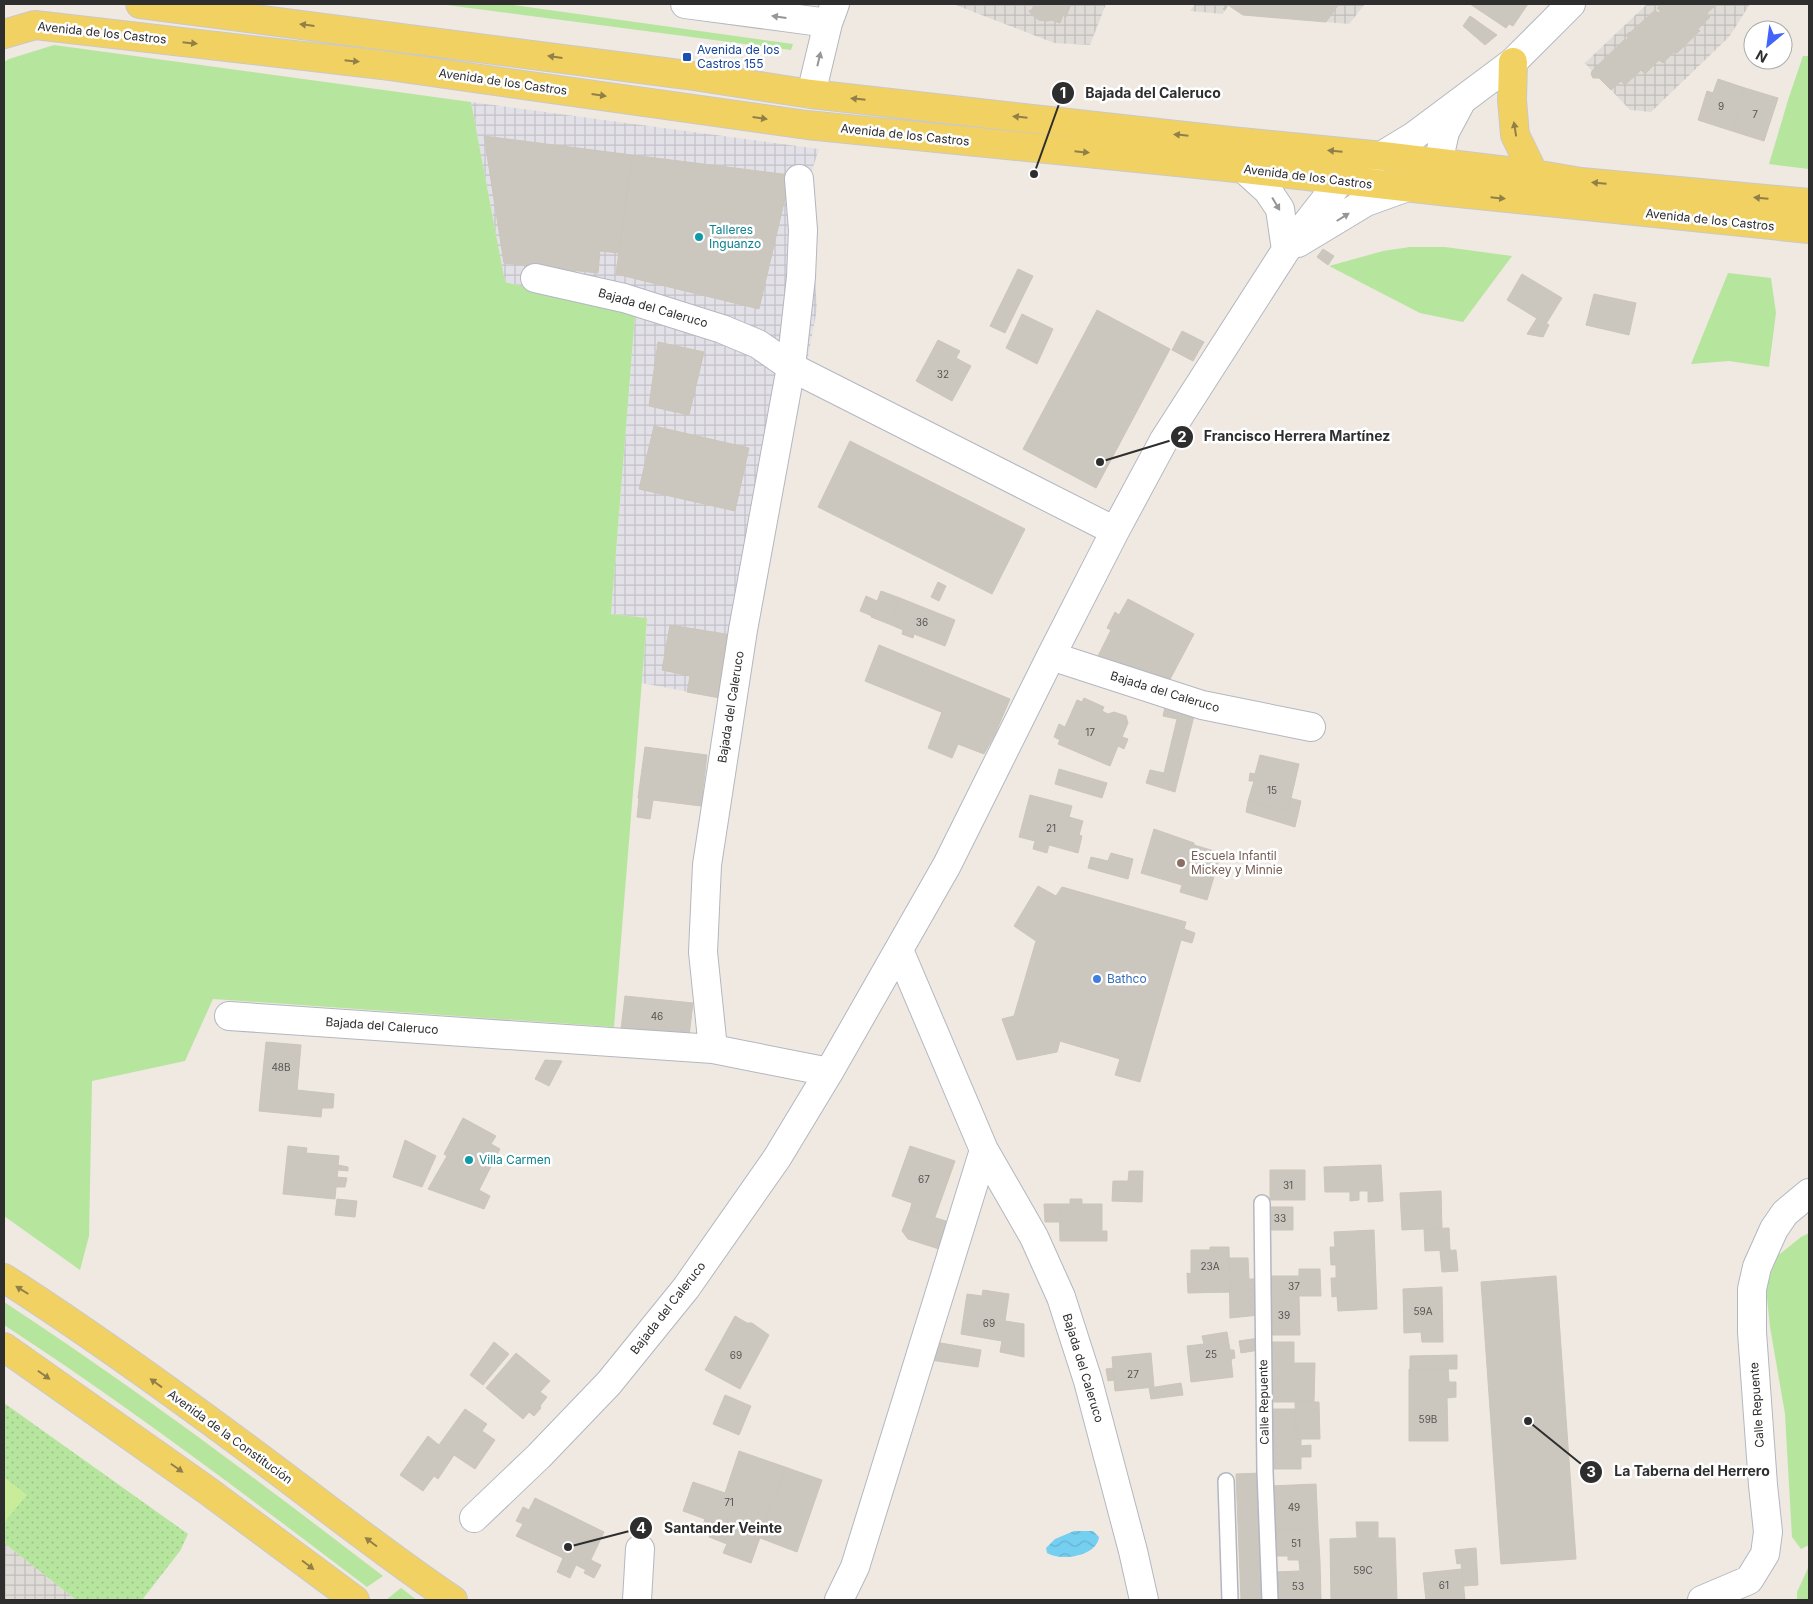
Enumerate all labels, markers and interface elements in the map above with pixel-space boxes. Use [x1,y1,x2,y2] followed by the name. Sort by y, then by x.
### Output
[771,13,787,21] one-way arrow
[37,18,167,47] street label: Avenida de los Castros
[1743,20,1793,70] north arrow
[299,21,315,29] one-way arrow
[183,39,199,47] one-way arrow
[697,42,780,71] place label: Avenida de los Castros 155
[1753,47,1770,67] text: N
[681,51,693,63] marker: Avenida de los Castros 155
[815,51,823,66] one-way arrow
[547,53,563,61] one-way arrow
[344,57,360,65] one-way arrow
[438,65,568,98] street label: Avenida de los Castros
[1050,78,1231,107] callout: Bajada del Caleruco
[1060,83,1066,102] text: 1
[1085,84,1221,101] text: Bajada del Caleruco
[592,92,608,100] one-way arrow
[850,95,866,103] one-way arrow
[1718,100,1724,112] house number: 9
[1752,108,1758,120] house number: 7
[1011,113,1027,121] one-way arrow
[753,114,769,122] one-way arrow
[840,120,970,149] street label: Avenida de los Castros
[1511,121,1519,137] one-way arrow
[1173,131,1189,139] one-way arrow
[1326,147,1342,155] one-way arrow
[1074,148,1090,156] one-way arrow
[1243,161,1373,192] street label: Avenida de los Castros
[1591,179,1607,187] one-way arrow
[1490,194,1506,202] one-way arrow
[1752,194,1768,202] one-way arrow
[1272,198,1281,211] one-way arrow
[1645,205,1775,234] street label: Avenida de los Castros
[1336,212,1350,221] one-way arrow
[709,222,761,251] place label: Talleres Inguanzo
[693,231,705,243] marker: Talleres Inguanzo
[597,285,710,330] street label: Bajada del Caleruco
[937,368,949,380] house number: 32
[1169,422,1401,451] callout: Francisco Herrera Martínez
[1177,427,1187,446] text: 2
[1204,427,1390,444] text: Francisco Herrera Martínez
[916,616,928,628] house number: 36
[714,650,747,764] street label: Bajada del Caleruco
[1109,668,1222,715] street label: Bajada del Caleruco
[1085,726,1095,738] house number: 17
[1267,784,1277,796] house number: 15
[1046,822,1056,834] house number: 21
[1191,848,1283,877] place label: Escuela Infantil Mickey y Minnie
[1175,857,1187,869] marker: Escuela Infantil Mickey y Minnie
[1107,971,1147,986] place label: Bathco
[1091,973,1103,985] marker: Bathco
[651,1010,663,1022] house number: 46
[325,1014,439,1037] street label: Bajada del Caleruco
[271,1061,291,1073] house number: 48B
[479,1152,551,1167] place label: Villa Carmen
[463,1154,475,1166] marker: Villa Carmen
[918,1173,930,1185] house number: 67
[1283,1179,1293,1191] house number: 31
[1274,1212,1286,1224] house number: 33
[627,1258,708,1357] street label: Bajada del Caleruco
[1200,1260,1220,1272] house number: 23A
[1288,1280,1300,1292] house number: 37
[16,1286,29,1295] one-way arrow
[1413,1305,1433,1317] house number: 59A
[1278,1309,1290,1321] house number: 39
[1060,1311,1107,1424] street label: Bajada del Caleruco
[983,1317,995,1329] house number: 69
[1205,1348,1217,1360] house number: 25
[730,1349,742,1361] house number: 69
[1255,1359,1272,1445] street label: Calle Repuente
[1746,1362,1767,1448] street label: Calle Repuente
[1127,1368,1139,1380] house number: 27
[37,1369,50,1380] one-way arrow
[150,1377,163,1388] one-way arrow
[165,1386,296,1487] street label: Avenida de la Constitución
[1419,1413,1437,1425] house number: 59B
[1579,1457,1779,1486] callout: La Taberna del Herrero
[1586,1462,1596,1481] text: 3
[1614,1462,1770,1479] text: La Taberna del Herrero
[170,1463,183,1474] one-way arrow
[724,1496,734,1508] house number: 71
[1288,1501,1300,1513] house number: 49
[629,1513,792,1542] callout: Santander Veinte
[636,1518,646,1537] text: 4
[664,1519,782,1536] text: Santander Veinte
[365,1536,378,1547] one-way arrow
[1291,1537,1301,1549] house number: 51
[301,1560,315,1570] one-way arrow
[1353,1564,1373,1576] house number: 59C
[1439,1579,1449,1591] house number: 61
[1292,1580,1304,1592] house number: 53

